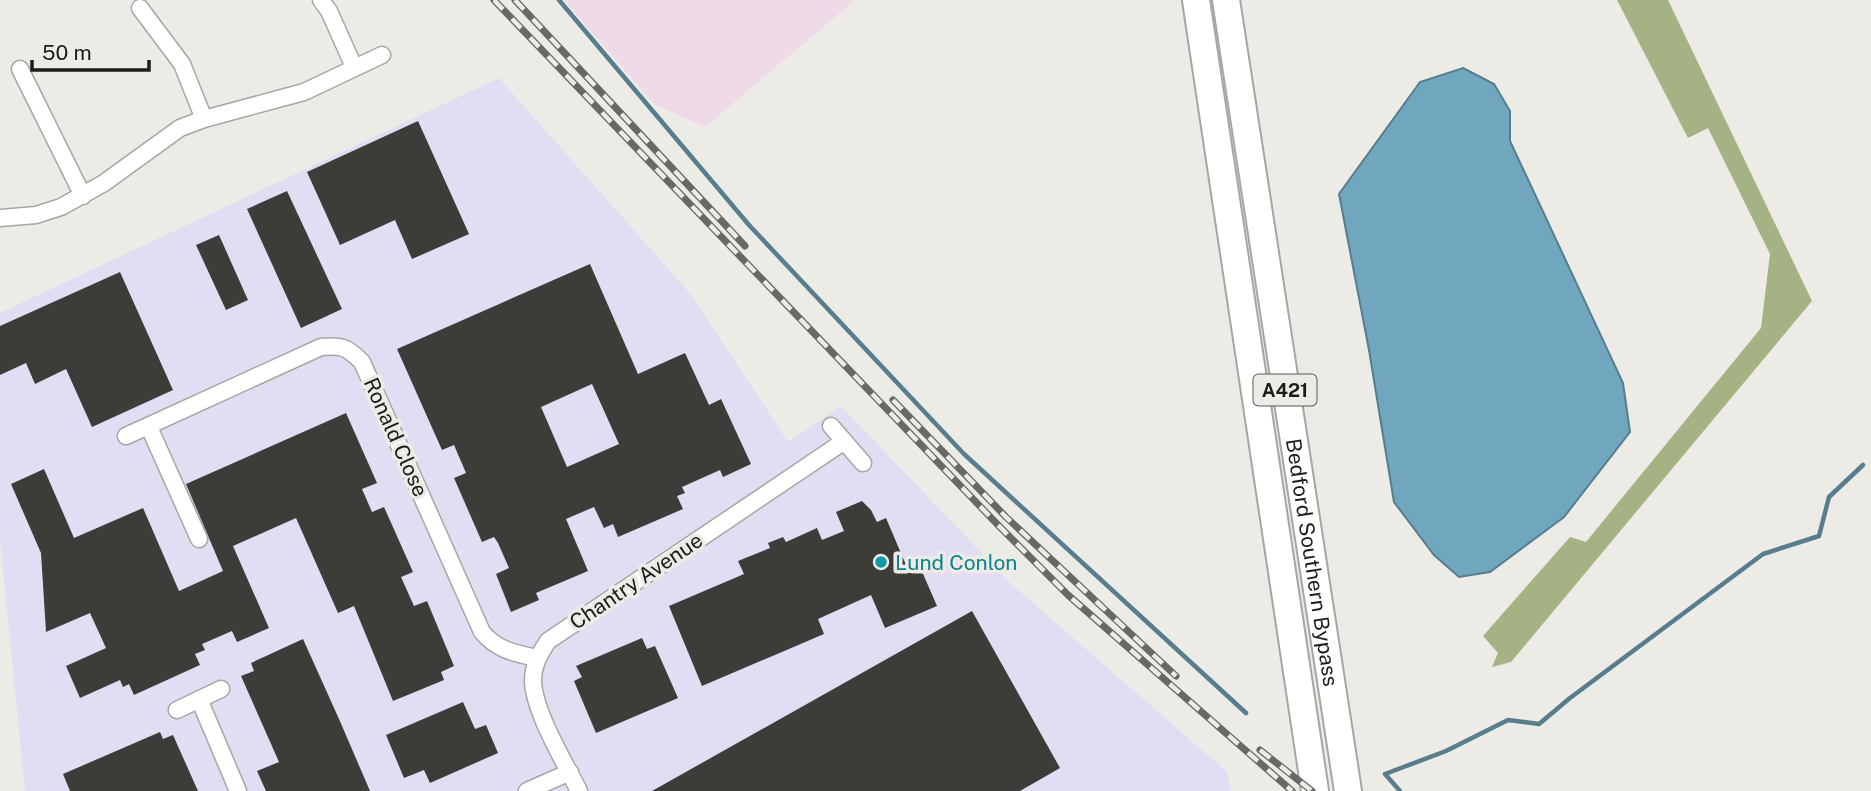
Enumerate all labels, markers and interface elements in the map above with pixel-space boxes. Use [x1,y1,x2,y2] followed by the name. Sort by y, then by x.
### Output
[32,28,149,72] scale bar
[42,40,92,65] text: 50 m
[359,374,433,500] street label: Ronald Close
[1254,374,1316,406] road number: A421
[1281,437,1344,688] street label: Bedford Southern Bypass
[565,527,707,635] street label: Chantry Avenue
[895,550,1018,575] place label: Lund Conlon
[873,554,889,570] marker: Lund Conlon

